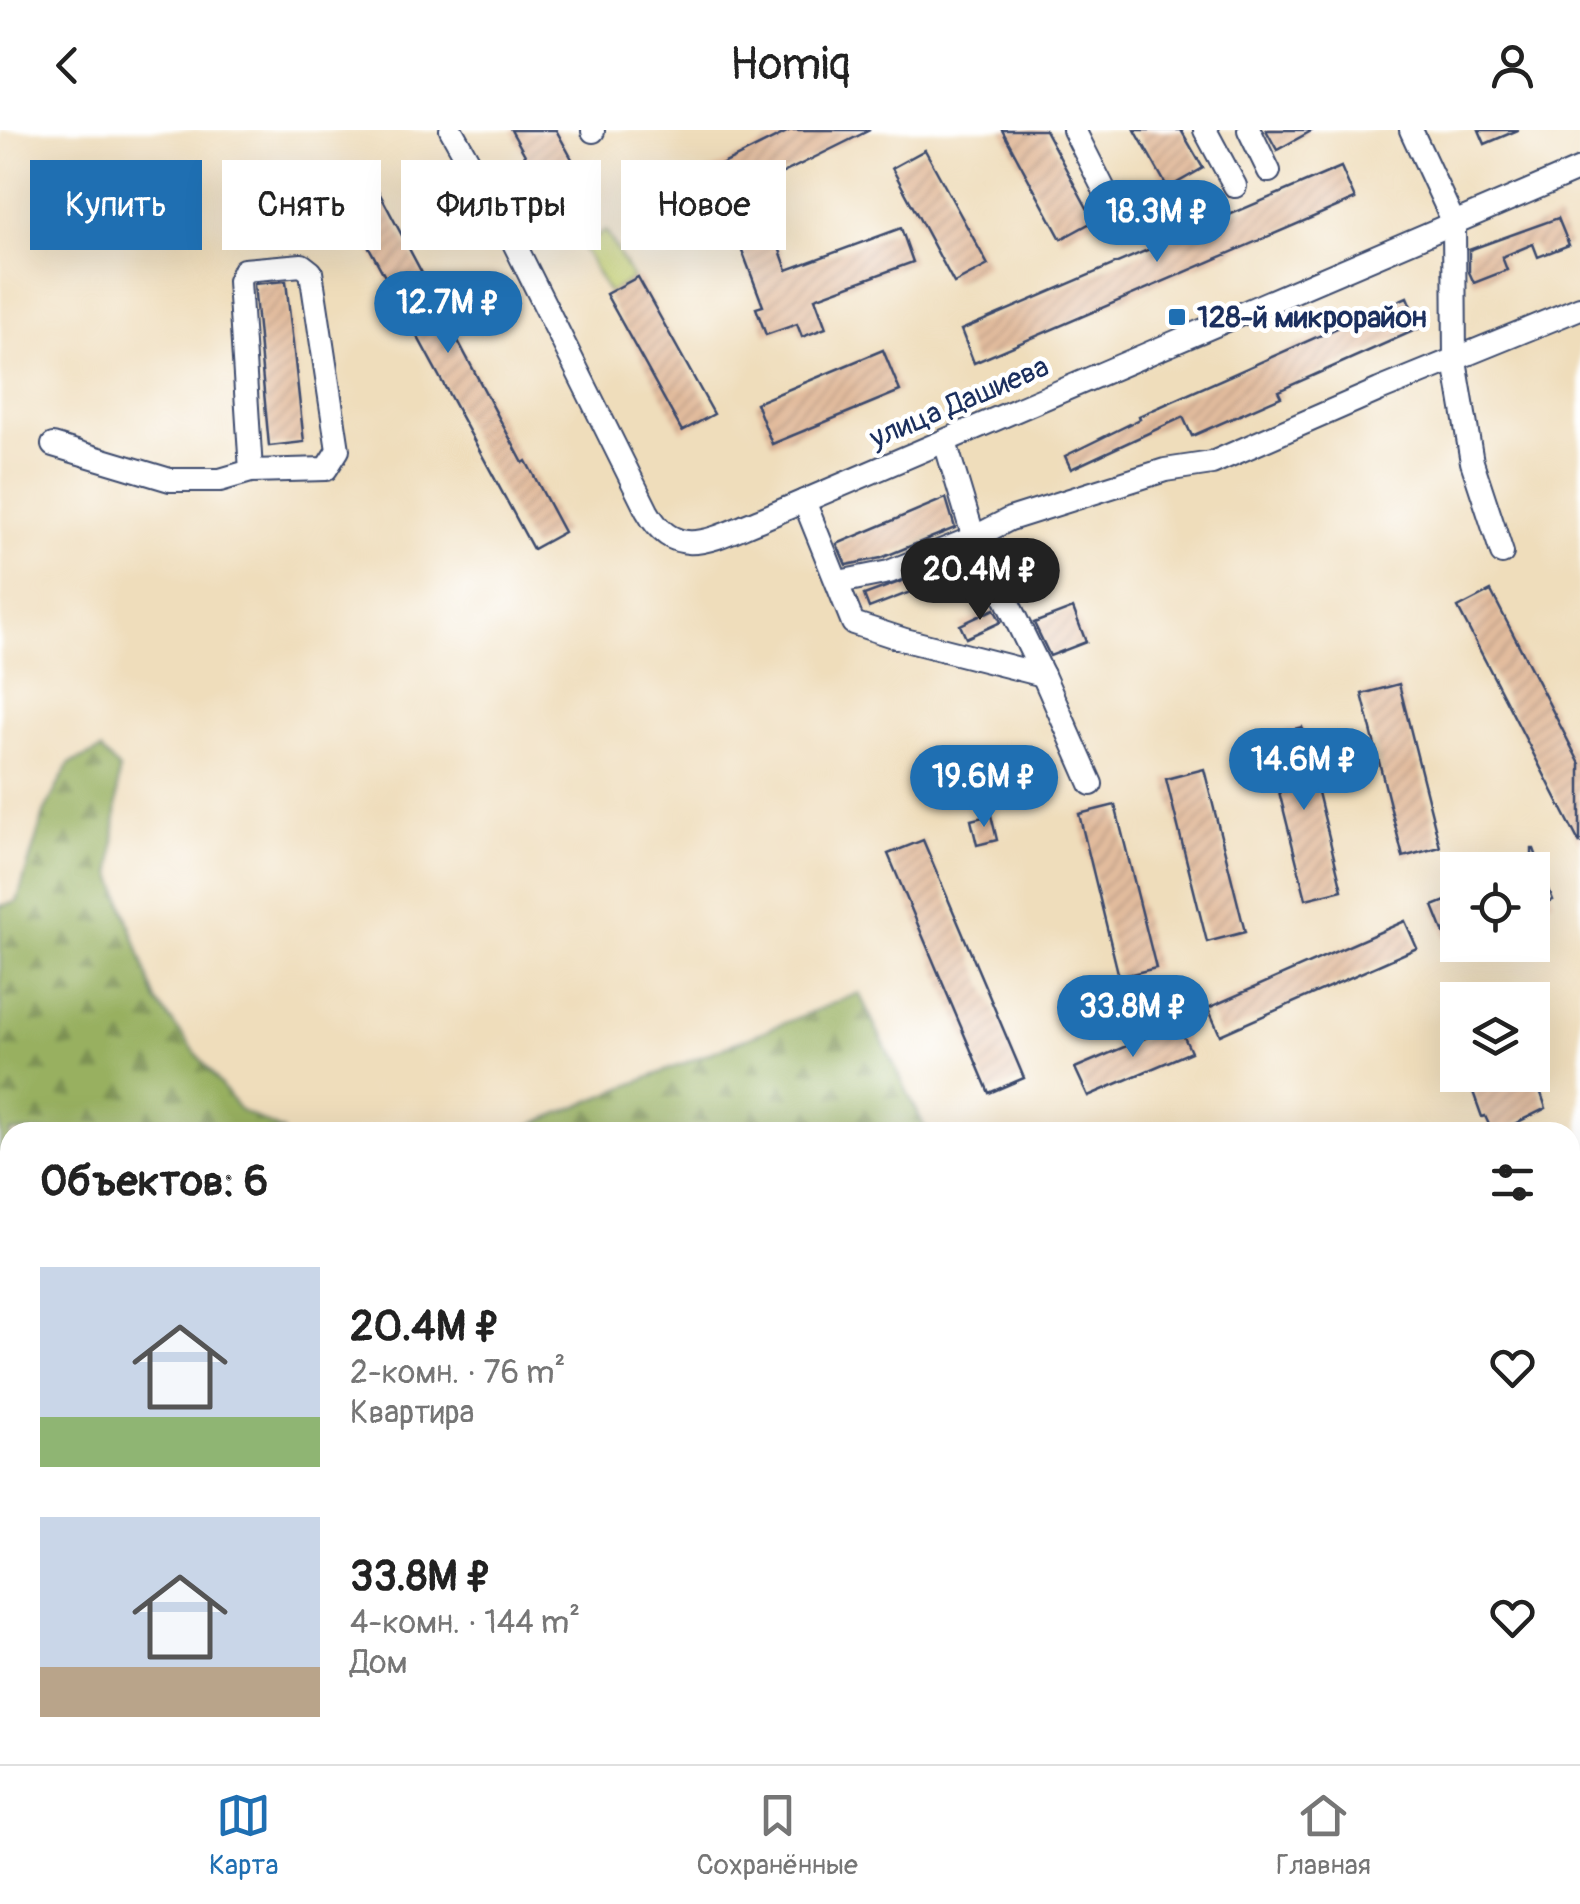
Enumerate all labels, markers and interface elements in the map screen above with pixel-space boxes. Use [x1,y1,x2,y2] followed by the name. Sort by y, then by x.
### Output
[730,37,850,93] text: Homiq
[40,38,95,93] icon: back
[1485,38,1540,93] icon: person
[30,160,202,250] chip: Купить
[222,160,381,250] chip: Снять
[401,160,601,250] chip: Фильтры
[621,160,786,250] chip: Новое
[1065,180,1249,265] pin: 18.3M ₽
[1106,192,1208,232] text: 18.3M ₽
[356,271,540,356] pin: 12.7M ₽
[396,283,500,323] text: 12.7M ₽
[1197,299,1427,336] place label: 128-й микрорайон
[1166,306,1188,328] marker: 128-й микрорайон
[863,348,1054,457] street label: улица Дашиева
[888,538,1072,623] pin: 20.4M ₽
[923,550,1037,590] text: 20.4M ₽
[1212,728,1396,813] pin: 14.6M ₽
[1251,740,1357,780] text: 14.6M ₽
[892,745,1076,830] pin: 19.6M ₽
[932,757,1036,797] text: 19.6M ₽
[1440,852,1550,1092] map controls
[1440,852,1550,962] button: locate
[1041,975,1225,1060] pin: 33.8M ₽
[1440,982,1550,1092] button: layers
[1079,987,1187,1027] text: 33.8M ₽
[1485,1155,1540,1210] icon: filters
[40,1156,268,1208] text: Объектов: 6
[350,1301,500,1353] text: 20.4M ₽
[120,1307,240,1427] icon: home
[1485,1340,1540,1395] icon: heart
[350,1353,565,1393] text: 2-комн. · 76 m²
[350,1393,474,1433] text: Квартира
[350,1551,492,1603] text: 33.8M ₽
[120,1557,240,1677] icon: home
[1485,1590,1540,1645] icon: heart
[350,1603,580,1643] text: 4-комн. · 144 m²
[350,1643,407,1683] text: Дом
[209,1788,278,1883] tab: Карта
[696,1788,858,1883] tab: Сохранённые
[1276,1788,1371,1883] tab: Главная

